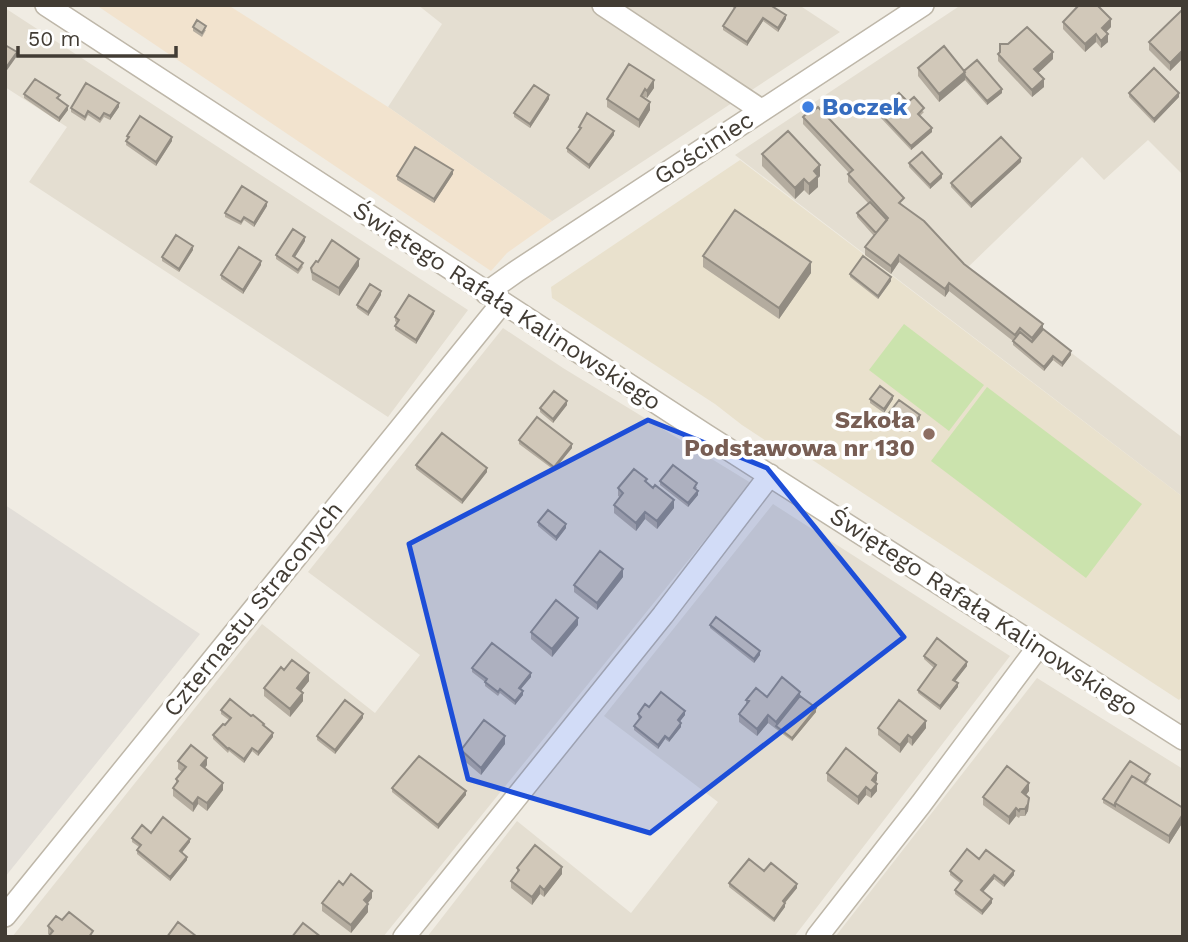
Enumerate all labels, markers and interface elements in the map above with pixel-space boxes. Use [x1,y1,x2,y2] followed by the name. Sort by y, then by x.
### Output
[18,14,175,58] scale bar
[28,26,80,51] text: 50 m
[822,93,908,121] place label: Boczek
[800,99,816,115] marker: Boczek
[649,106,759,190] street label: Gościniec
[348,196,666,416] street label: Świętego Rafała Kalinowskiego
[684,406,915,462] place label: Szkoła Podstawowa nr 130
[921,426,937,442] marker: Szkoła Podstawowa nr 130
[158,496,348,722] street label: Czternastu Straconych
[825,502,1143,722] street label: Świętego Rafała Kalinowskiego

